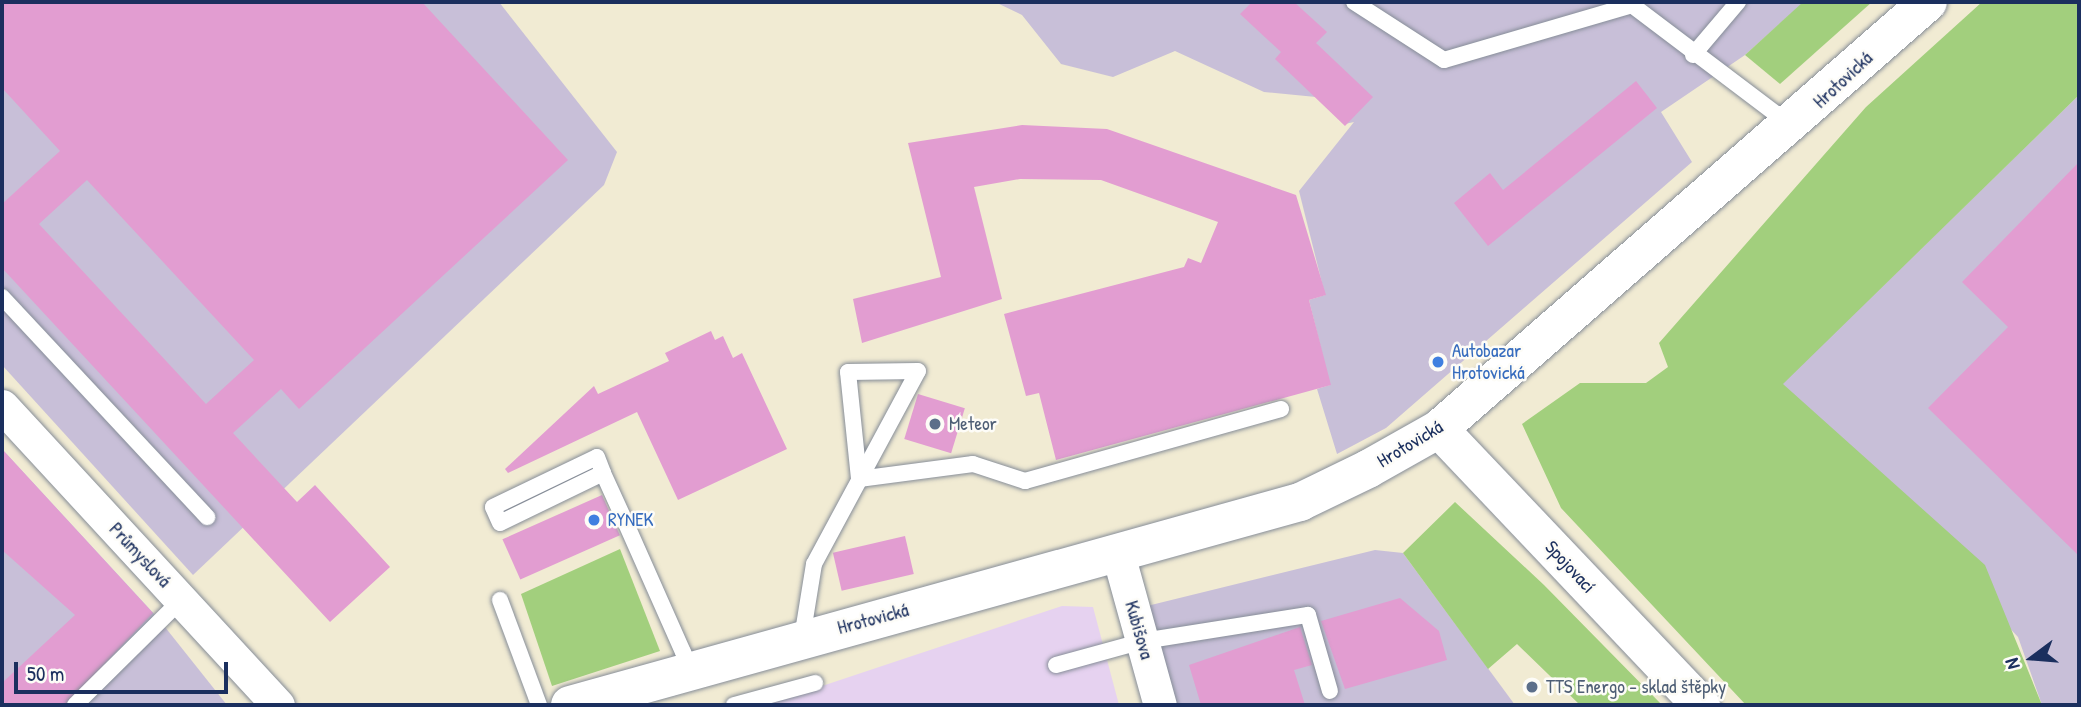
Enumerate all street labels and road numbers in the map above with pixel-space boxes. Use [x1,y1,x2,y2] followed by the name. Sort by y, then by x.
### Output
[1809,47,1877,113] street label: Hrotovická
[1373,416,1447,472] street label: Hrotovická
[104,518,176,592] street label: Průmyslová
[1540,536,1600,598] street label: Spojovací
[1120,598,1158,662] street label: Kubišova
[835,599,911,639] street label: Hrotovická

